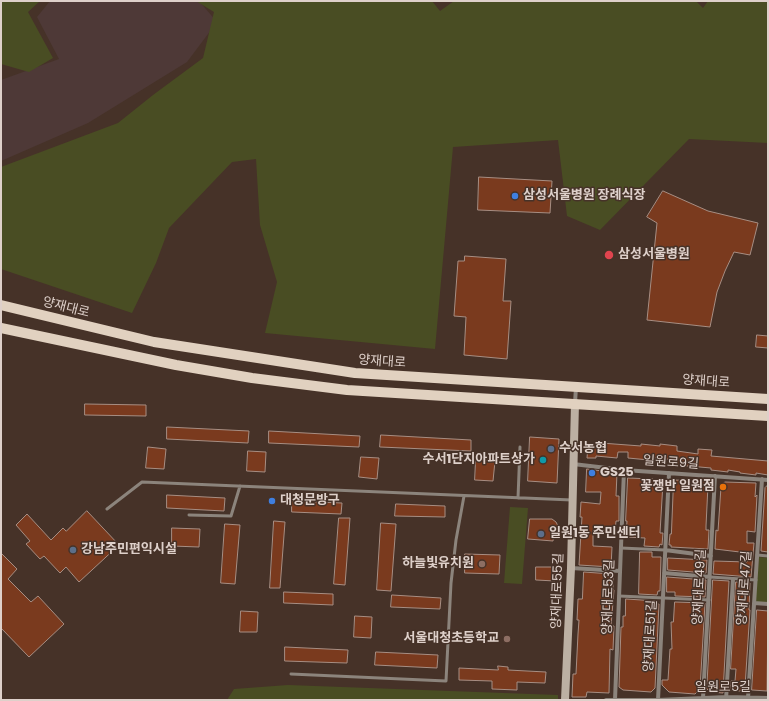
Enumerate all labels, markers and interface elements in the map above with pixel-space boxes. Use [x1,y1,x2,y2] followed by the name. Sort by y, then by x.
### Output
[523,188,645,204] place label: 삼성서울병원 장례식장
[510,191,520,201] marker: 삼성서울병원 장례식장
[618,247,690,263] place label: 삼성서울병원
[603,249,615,261] marker: 삼성서울병원
[41,295,91,321] street label: 양재대로
[358,353,406,371] street label: 양재대로
[682,373,730,391] street label: 양재대로
[559,441,607,457] place label: 수서농협
[546,444,556,454] marker: 수서농협
[422,452,535,468] place label: 수서1단지아파트상가
[643,453,699,473] street label: 일원로9길
[538,455,548,465] marker: 수서1단지아파트상가
[600,465,634,481] place label: GS25
[587,468,597,478] marker: GS25
[640,479,715,495] place label: 꽃쟁반 일원점
[718,482,728,492] marker: 꽃쟁반 일원점
[280,493,340,509] place label: 대청문방구
[267,496,277,506] marker: 대청문방구
[549,526,640,542] place label: 일원1동 주민센터
[536,529,546,539] marker: 일원1동 주민센터
[81,542,177,558] place label: 강남주민편익시설
[68,545,78,555] marker: 강남주민편익시설
[690,549,710,625] street label: 양재대로49길
[735,550,755,626] street label: 양재대로47길
[549,553,567,629] street label: 양재대로55길
[402,556,474,572] place label: 하늘빛유치원
[477,559,487,569] marker: 하늘빛유치원
[600,559,618,635] street label: 양재대로53길
[641,600,661,672] street label: 양재대로51길
[403,631,499,647] place label: 서울대청초등학교
[502,634,512,644] marker: 서울대청초등학교
[695,680,751,696] street label: 일원로5길

